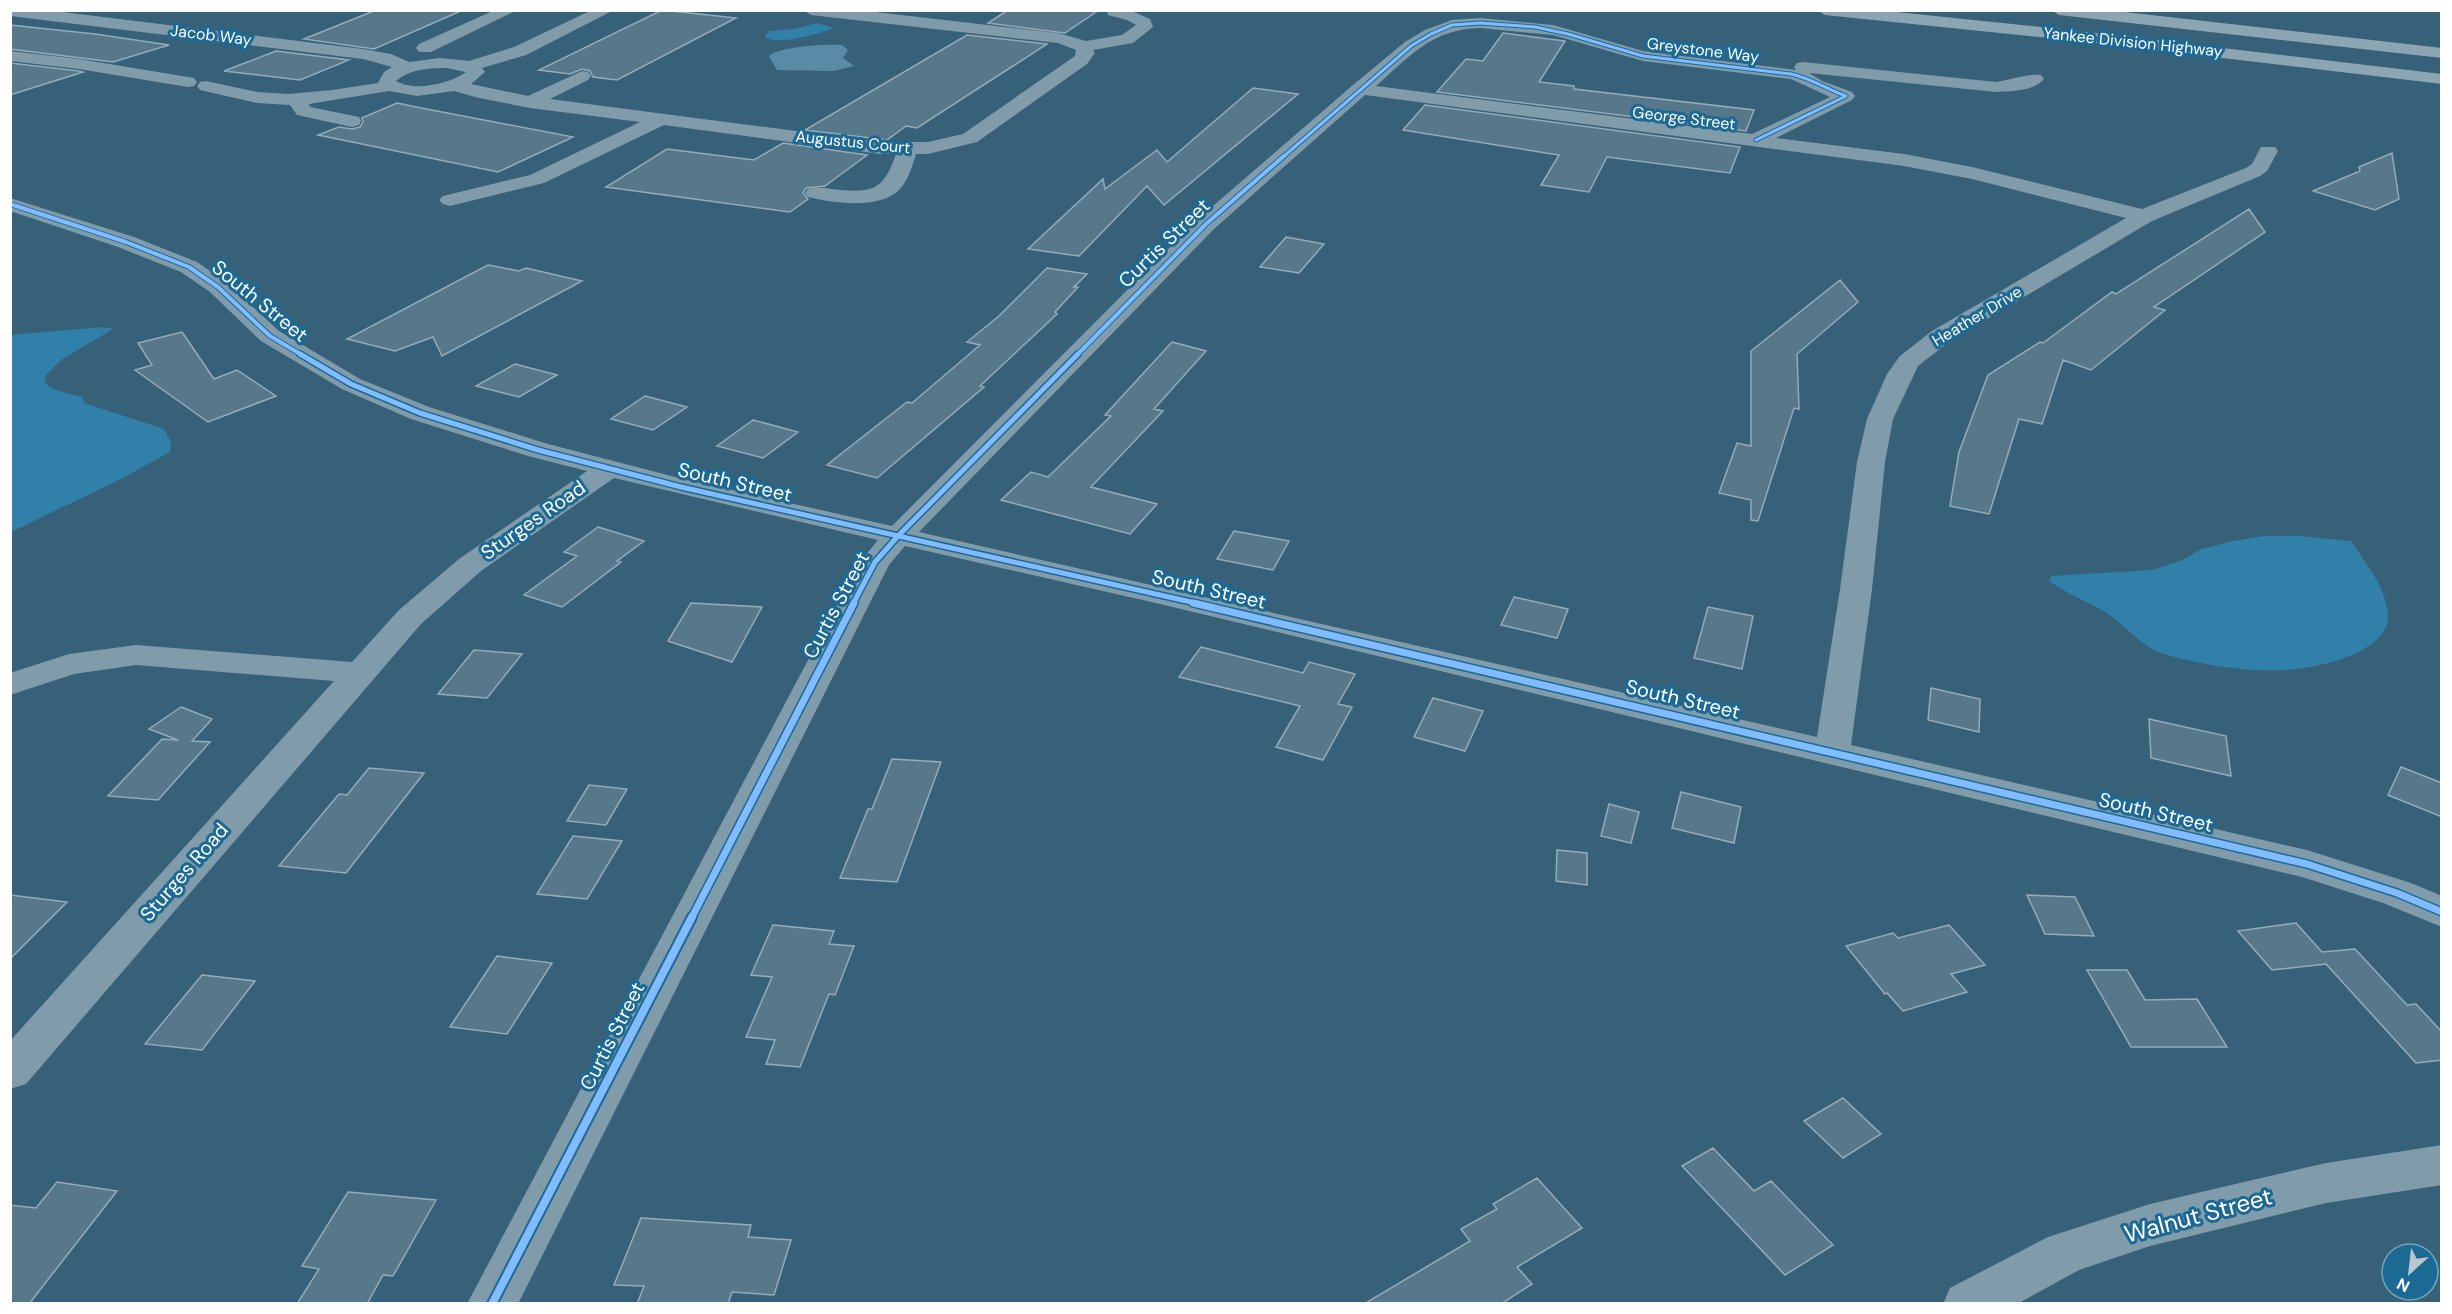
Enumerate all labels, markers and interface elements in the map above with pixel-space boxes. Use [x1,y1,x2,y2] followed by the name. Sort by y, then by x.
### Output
[169,20,253,50] street label: Jacob Way
[2042,22,2224,62] street label: Yankee Division Highway
[1646,33,1760,67] street label: Greystone Way
[1631,101,1737,135] street label: George Street
[794,126,912,158] street label: Augustus Court
[1113,193,1216,293] street label: Curtis Street
[207,254,313,348] street label: South Street
[1928,281,2026,351] street label: Heather Drive
[675,456,795,508] street label: South Street
[476,474,590,566] street label: Sturges Road
[797,547,875,663] street label: Curtis Street
[1149,563,1269,615] street label: South Street
[1623,673,1743,725] street label: South Street
[2096,786,2216,838] street label: South Street
[134,817,234,927] street label: Sturges Road
[574,977,650,1094] street label: Curtis Street
[2121,1180,2275,1250] street label: Walnut Street
[2380,1242,2440,1302] north arrow
[2393,1273,2413,1297] text: N

